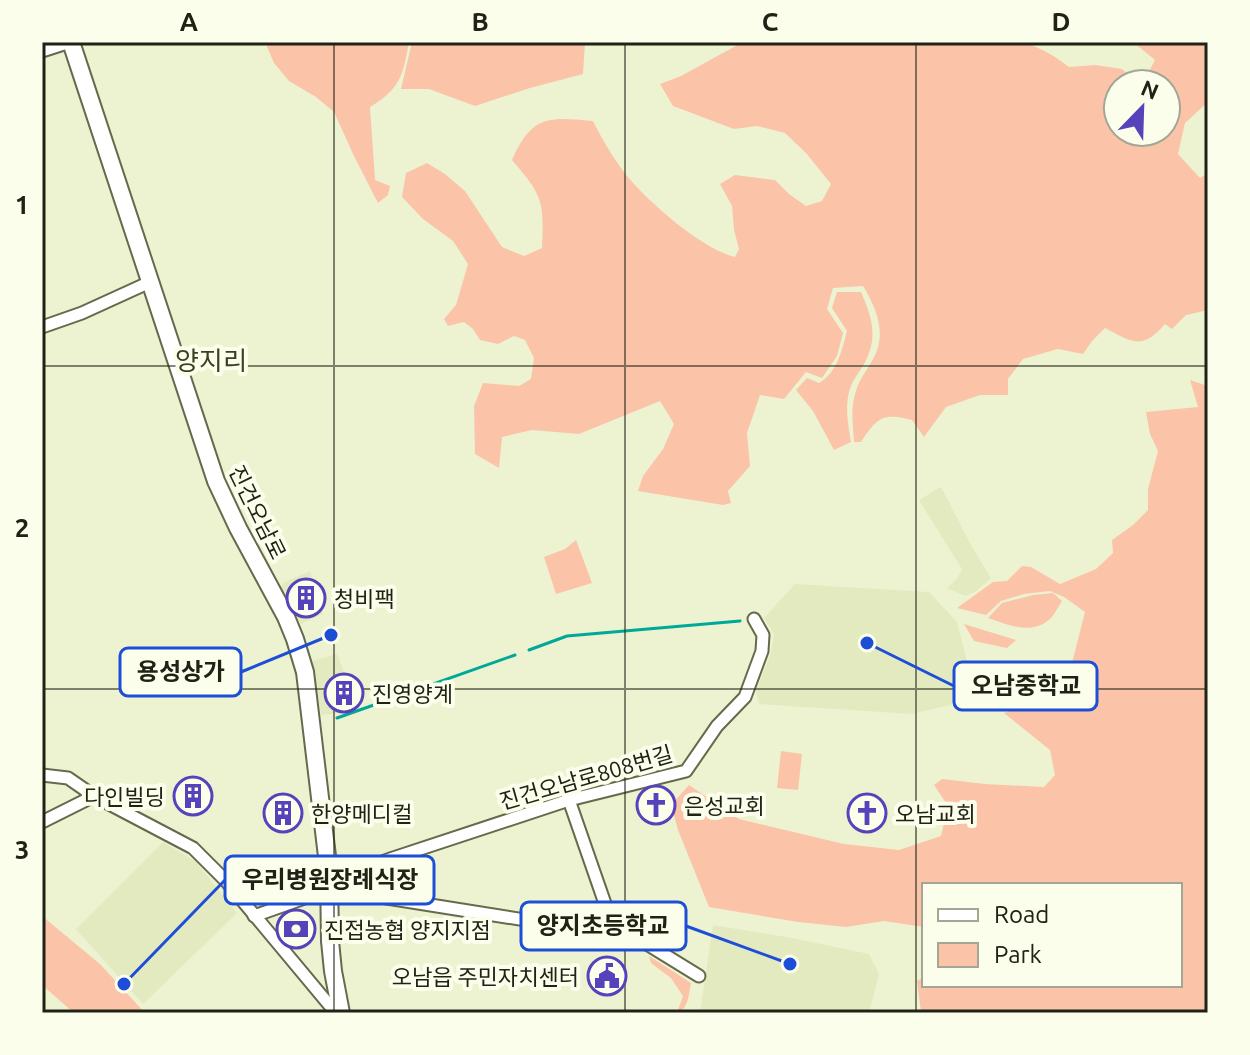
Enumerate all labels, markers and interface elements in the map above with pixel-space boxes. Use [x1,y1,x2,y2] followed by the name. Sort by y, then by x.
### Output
[180,7,199,36] text: A
[471,7,489,36] text: B
[762,7,779,36] text: C
[1052,7,1070,36] text: D
[1102,68,1182,148] north arrow
[1138,74,1162,104] text: N
[15,190,29,219] text: 1
[175,346,247,375] district label: 양지리
[225,461,291,563] street label: 진건오남로
[15,513,29,542] text: 2
[285,577,327,619] building icon: 청비팩
[334,586,395,611] place label: 청비팩
[120,648,241,696] callout: 용성상가
[137,658,225,685] text: 용성상가
[954,662,1097,710] callout: 오남중학교
[323,672,365,714] building icon: 진영양계
[971,672,1081,699] text: 오남중학교
[372,681,453,706] place label: 진영양계
[497,740,675,814] street label: 진건오남로808번길
[172,775,214,817] building icon: 다인빌딩
[84,784,165,809] place label: 다인빌딩
[635,784,677,826] church icon: 은성교회
[262,792,304,834] building icon: 한양메디컬
[846,792,888,834] church icon: 오남교회
[684,793,765,818] place label: 은성교회
[311,801,412,826] place label: 한양메디컬
[895,801,976,826] place label: 오남교회
[15,835,29,864] text: 3
[225,856,434,904] callout: 우리병원장례식장
[242,866,418,893] text: 우리병원장례식장
[922,883,1182,987] legend
[994,901,1049,928] text: Road
[521,902,686,950] callout: 양지초등학교
[275,908,317,950] bank icon: 진접농협 양지지점
[537,912,669,939] text: 양지초등학교
[324,917,491,942] place label: 진접농협 양지지점
[994,941,1042,968] text: Park
[586,955,628,997] public building icon: 오남읍 주민자치센터
[392,964,579,989] place label: 오남읍 주민자치센터

